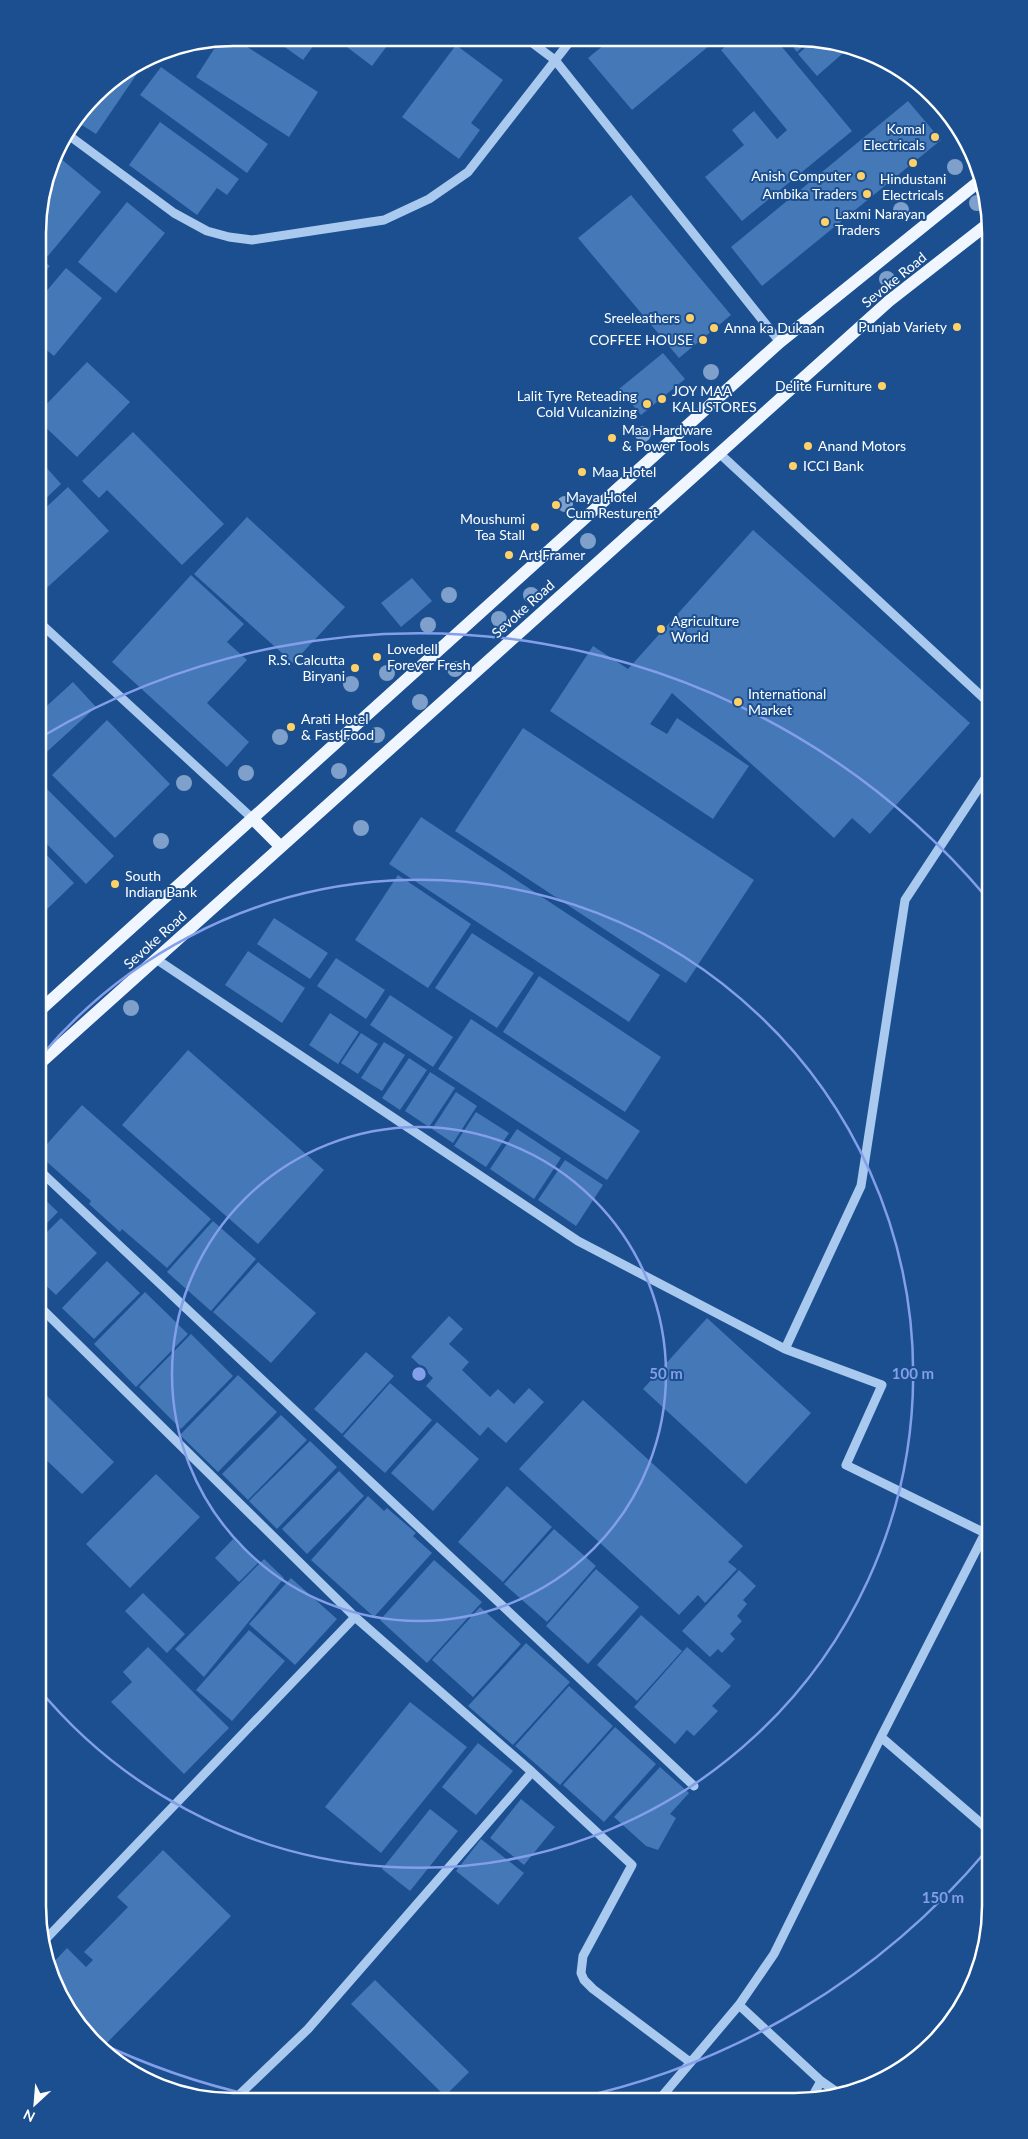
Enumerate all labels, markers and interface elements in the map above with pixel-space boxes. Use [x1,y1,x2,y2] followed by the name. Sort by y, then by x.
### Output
[863,120,925,153] place label: Komal Electricals
[929,131,941,143] marker: Komal Electricals
[907,157,919,169] marker: Hindustani Electricals
[751,167,851,184] place label: Anish Computer
[855,170,867,182] marker: Anish Computer
[880,170,946,203] place label: Hindustani Electricals
[763,185,857,202] place label: Ambika Traders
[861,188,873,200] marker: Ambika Traders
[835,205,926,238] place label: Laxmi Narayan Traders
[819,216,831,228] marker: Laxmi Narayan Traders
[858,248,930,311] street label: Sevoke Road
[604,309,680,326] place label: Sreeleathers
[684,312,696,324] marker: Sreeleathers
[858,318,948,335] place label: Punjab Variety
[724,319,824,336] place label: Anna ka Dukaan
[951,321,963,333] marker: Punjab Variety
[708,322,720,334] marker: Anna ka Dukaan
[589,331,693,348] place label: COFFEE HOUSE
[697,334,709,346] marker: COFFEE HOUSE
[775,377,872,394] place label: Delite Furniture
[876,380,888,392] marker: Delite Furniture
[672,382,757,415] place label: JOY MAA KALI STORES
[517,387,637,420] place label: Lalit Tyre Reteading Cold Vulcanizing
[656,393,668,405] marker: JOY MAA KALI STORES
[641,398,653,410] marker: Lalit Tyre Reteading Cold Vulcanizing
[622,421,712,454] place label: Maa Hardware & Power Tools
[606,432,618,444] marker: Maa Hardware & Power Tools
[818,437,906,454] place label: Anand Motors
[802,440,814,452] marker: Anand Motors
[803,457,865,474] place label: ICCI Bank
[787,460,799,472] marker: ICCI Bank
[592,463,656,480] place label: Maa Hotel
[576,466,588,478] marker: Maa Hotel
[566,488,658,521] place label: Maya Hotel Cum Resturent
[550,499,562,511] marker: Maya Hotel Cum Resturent
[460,510,525,543] place label: Moushumi Tea Stall
[529,521,541,533] marker: Moushumi Tea Stall
[519,546,585,563] place label: Art Framer
[503,549,515,561] marker: Art Framer
[488,576,558,641] street label: Sevoke Road
[671,612,739,645] place label: Agriculture World
[655,623,667,635] marker: Agriculture World
[387,640,471,673] place label: Lovedell Forever Fresh
[268,651,345,684] place label: R.S. Calcutta Biryani
[371,651,383,663] marker: Lovedell Forever Fresh
[349,662,361,674] marker: R.S. Calcutta Biryani
[748,685,826,718] place label: International Market
[732,696,744,708] marker: International Market
[301,710,374,743] place label: Arati Hotel & Fast Food
[285,721,297,733] marker: Arati Hotel & Fast Food
[125,867,198,900] place label: South Indian Bank
[109,878,121,890] marker: South Indian Bank
[120,907,190,972] street label: Sevoke Road
[649,1364,683,1382] text: 50 m
[892,1364,934,1382] text: 100 m
[410,1365,428,1383] centre of rings
[922,1888,964,1906] text: 150 m
[10,2079,60,2129] north arrow
[21,2106,38,2126] text: N

